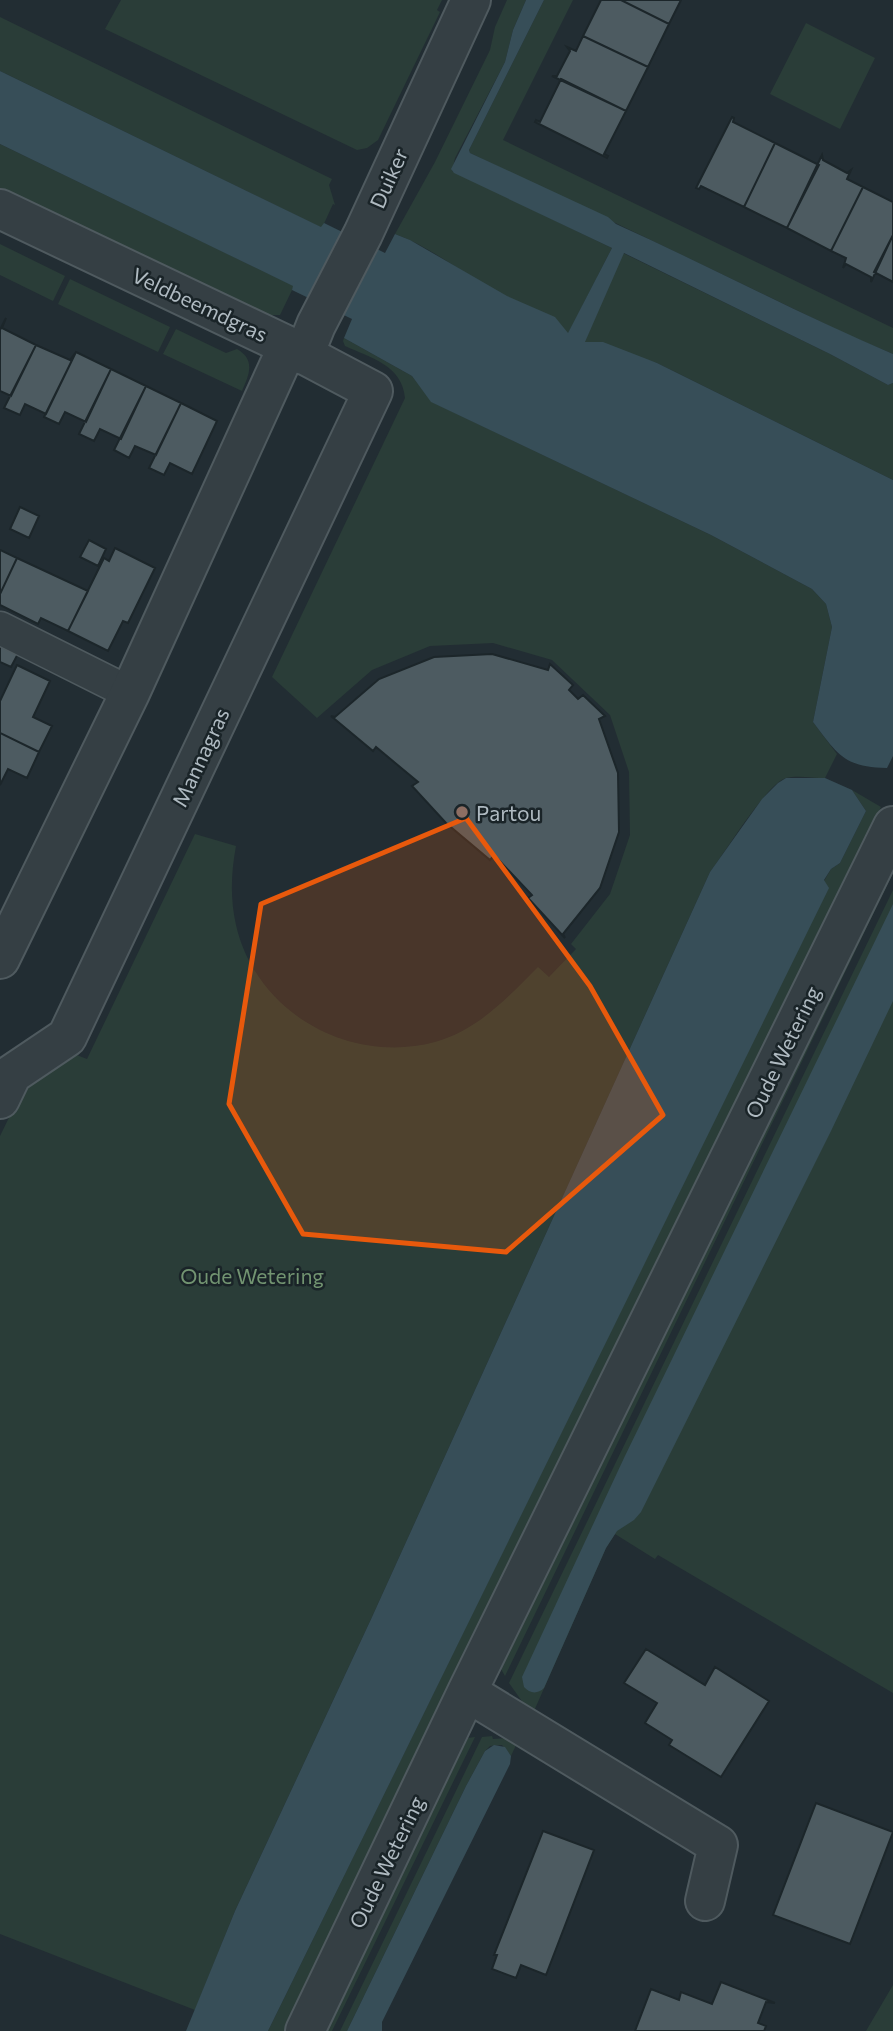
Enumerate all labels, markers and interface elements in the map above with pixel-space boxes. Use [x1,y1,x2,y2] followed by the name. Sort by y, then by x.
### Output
[364,144,412,212] street label: Duiker
[128,262,272,346] street label: Veldbeemdgras
[166,704,234,810] street label: Mannagras
[476,800,541,825] place label: Partou
[454,804,470,820] marker: Partou
[739,982,825,1122] street label: Oude Wetering
[180,1263,324,1288] park label: Oude Wetering
[343,1792,429,1932] street label: Oude Wetering

